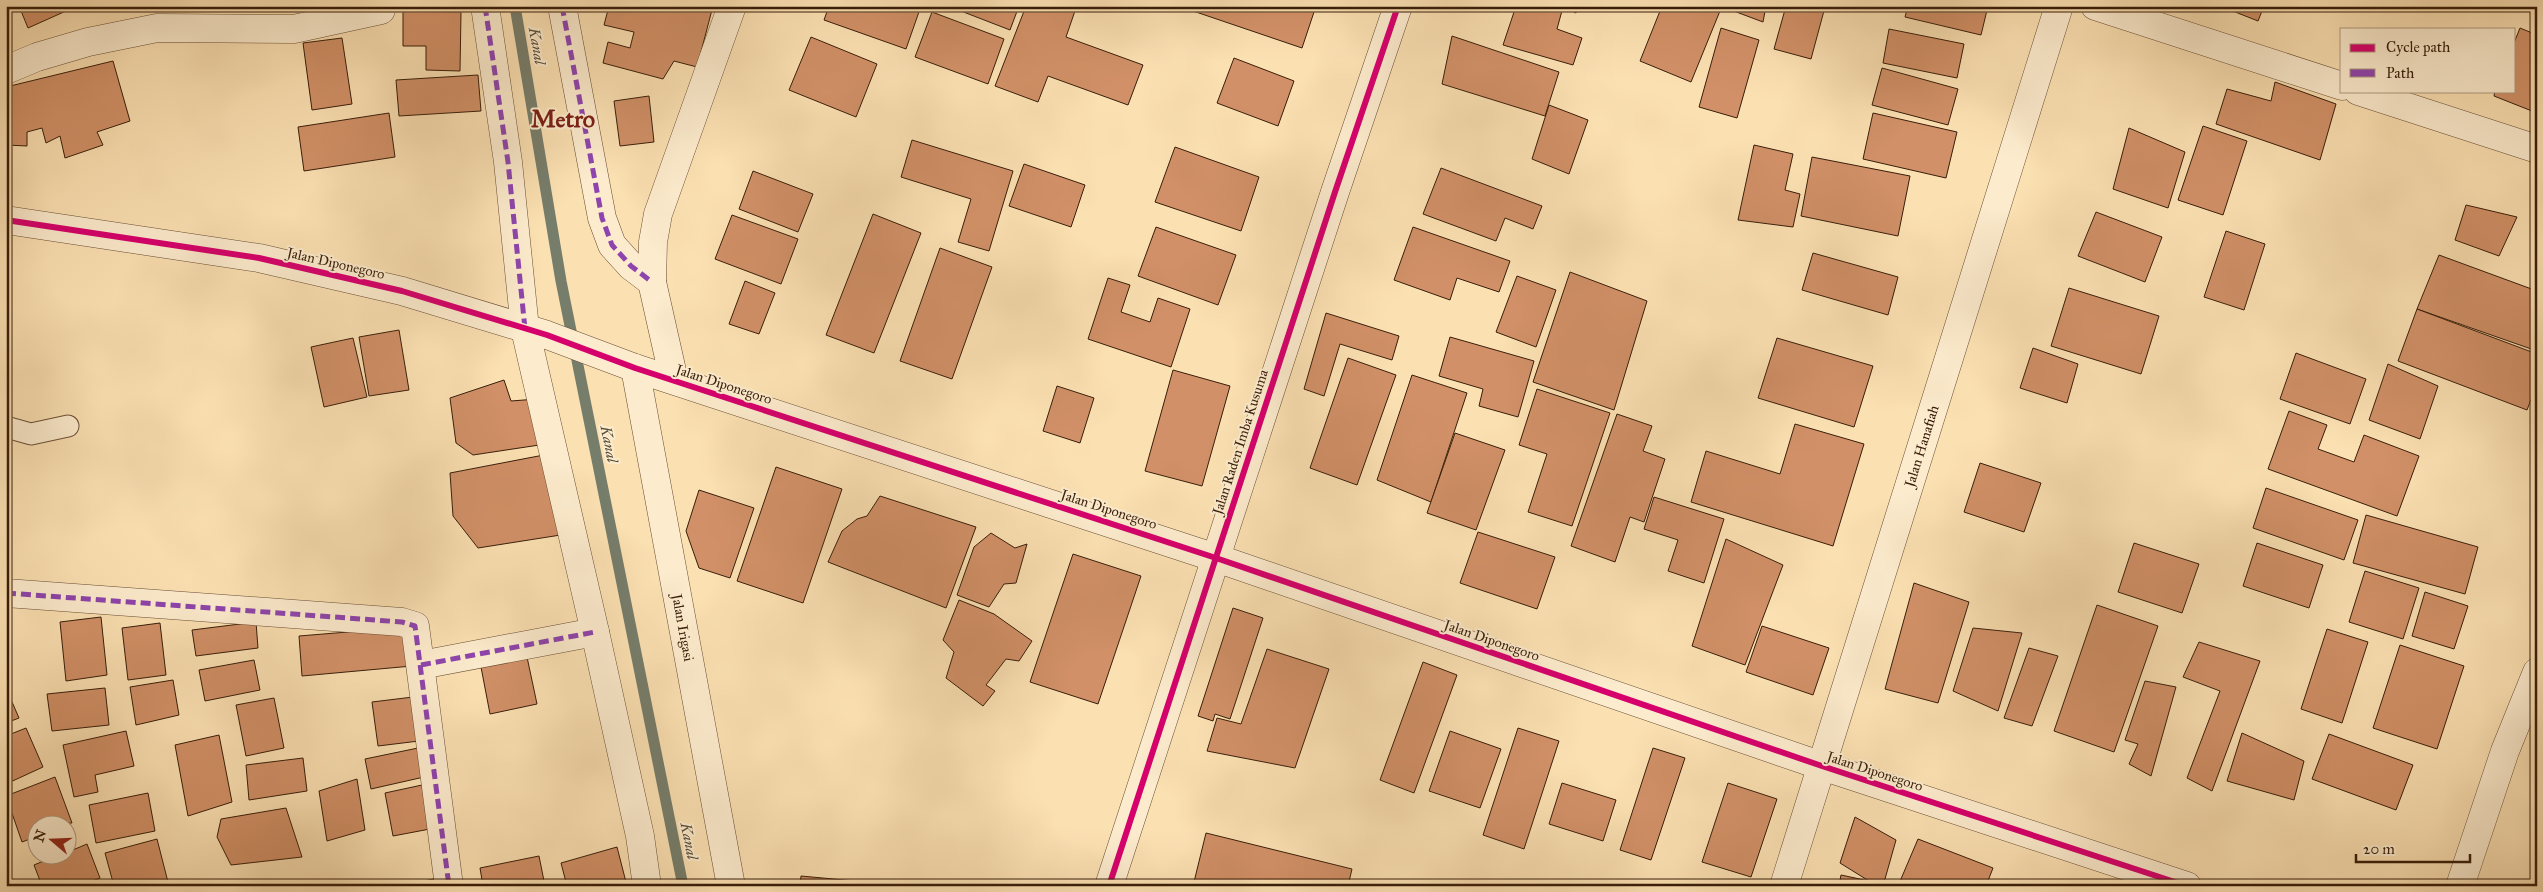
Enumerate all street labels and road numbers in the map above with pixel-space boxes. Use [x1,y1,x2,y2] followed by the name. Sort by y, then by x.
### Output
[283,244,387,284] street label: Jalan Diponegoro
[671,360,774,409] street label: Jalan Diponegoro
[1208,367,1273,519] street label: Jalan Raden Imba Kusuma
[1901,403,1943,491] street label: Jalan Hanafiah
[1056,485,1159,534] street label: Jalan Diponegoro
[667,591,697,663] street label: Jalan Irigasi
[1440,616,1542,666] street label: Jalan Diponegoro
[1822,747,1925,796] street label: Jalan Diponegoro

